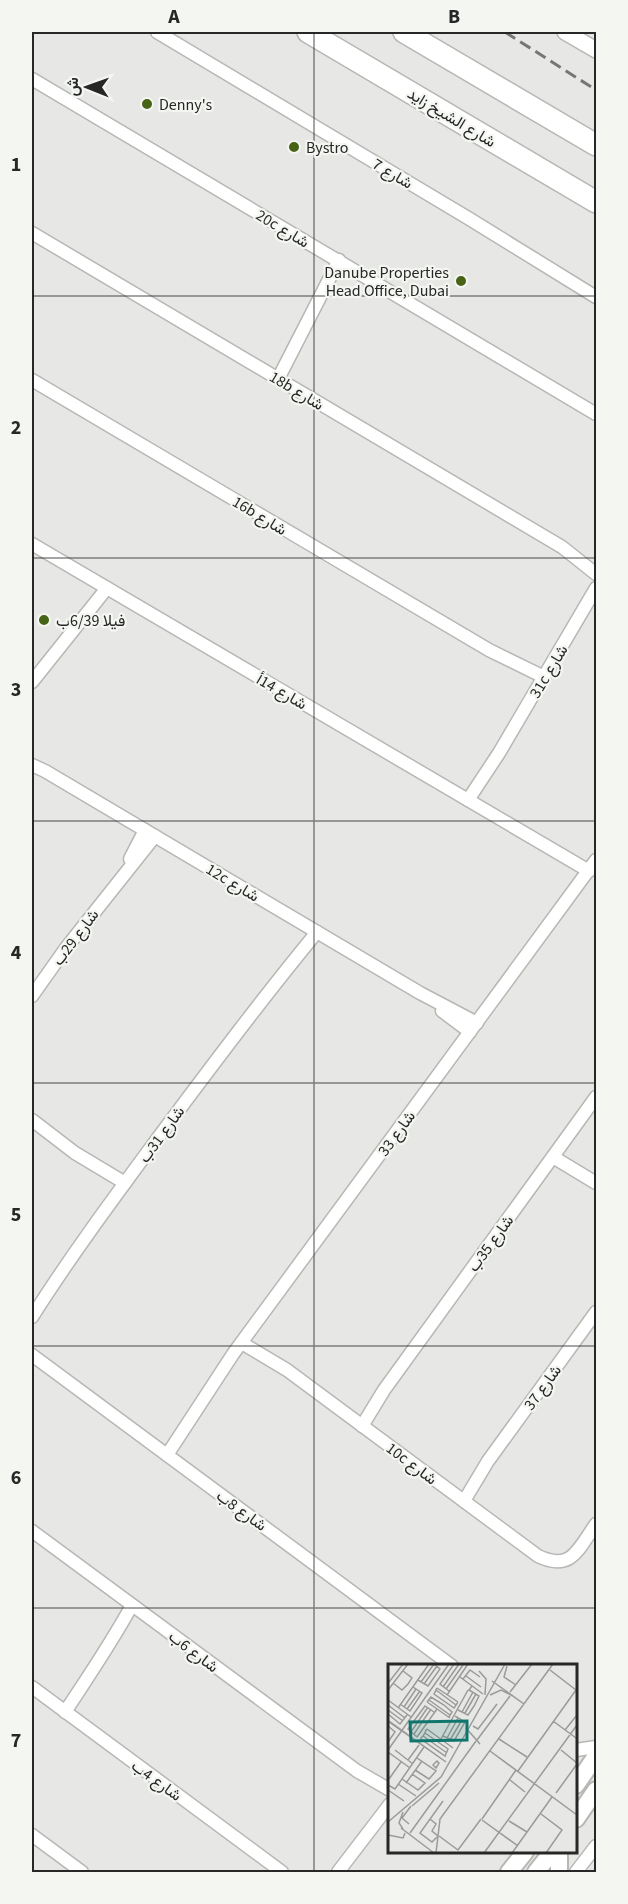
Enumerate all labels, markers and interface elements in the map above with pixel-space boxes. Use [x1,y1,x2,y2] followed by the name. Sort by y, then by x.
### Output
[167,3,180,31] text: A
[448,3,460,31] text: B
[57,57,117,117] north arrow
[62,77,84,97] text: ش
[403,83,500,153] street label: شارع الشيخ زايد
[159,94,212,116] place label: Denny's
[140,97,154,111] marker: Denny's
[306,137,349,159] place label: Bystro
[287,140,301,154] marker: Bystro
[11,151,21,179] text: 1
[368,153,417,194] street label: شارع 7
[252,204,313,253] street label: 20c شارع
[324,262,449,302] place label: Danube Properties Head Office, Dubai
[454,274,468,288] marker: Danube Properties Head Office, Dubai
[265,366,328,416] street label: 18b شارع
[11,414,21,442] text: 2
[228,491,291,541] street label: 16b شارع
[56,610,125,632] place label: فيلا 6/39ب
[37,613,51,627] marker: فيلا 6/39ب
[524,641,573,702] street label: 31c شارع
[252,669,311,715] street label: شارع 14أ
[11,676,21,704] text: 3
[202,858,263,907] street label: 12c شارع
[47,905,104,970] street label: شارع 29ب
[11,939,22,967] text: 4
[134,1102,190,1167] street label: شارع 31ب
[373,1106,421,1161] street label: شارع 33
[11,1201,21,1229] text: 5
[463,1211,519,1276] street label: شارع 35ب
[519,1360,567,1415] street label: شارع 37
[381,1437,441,1490] street label: 10c شارع
[11,1464,21,1492] text: 6
[212,1485,271,1537] street label: شارع 8ب
[164,1626,223,1678] street label: شارع 6ب
[388,1664,577,1853] inset map
[11,1727,21,1755] text: 7
[127,1755,186,1807] street label: شارع 4ب

